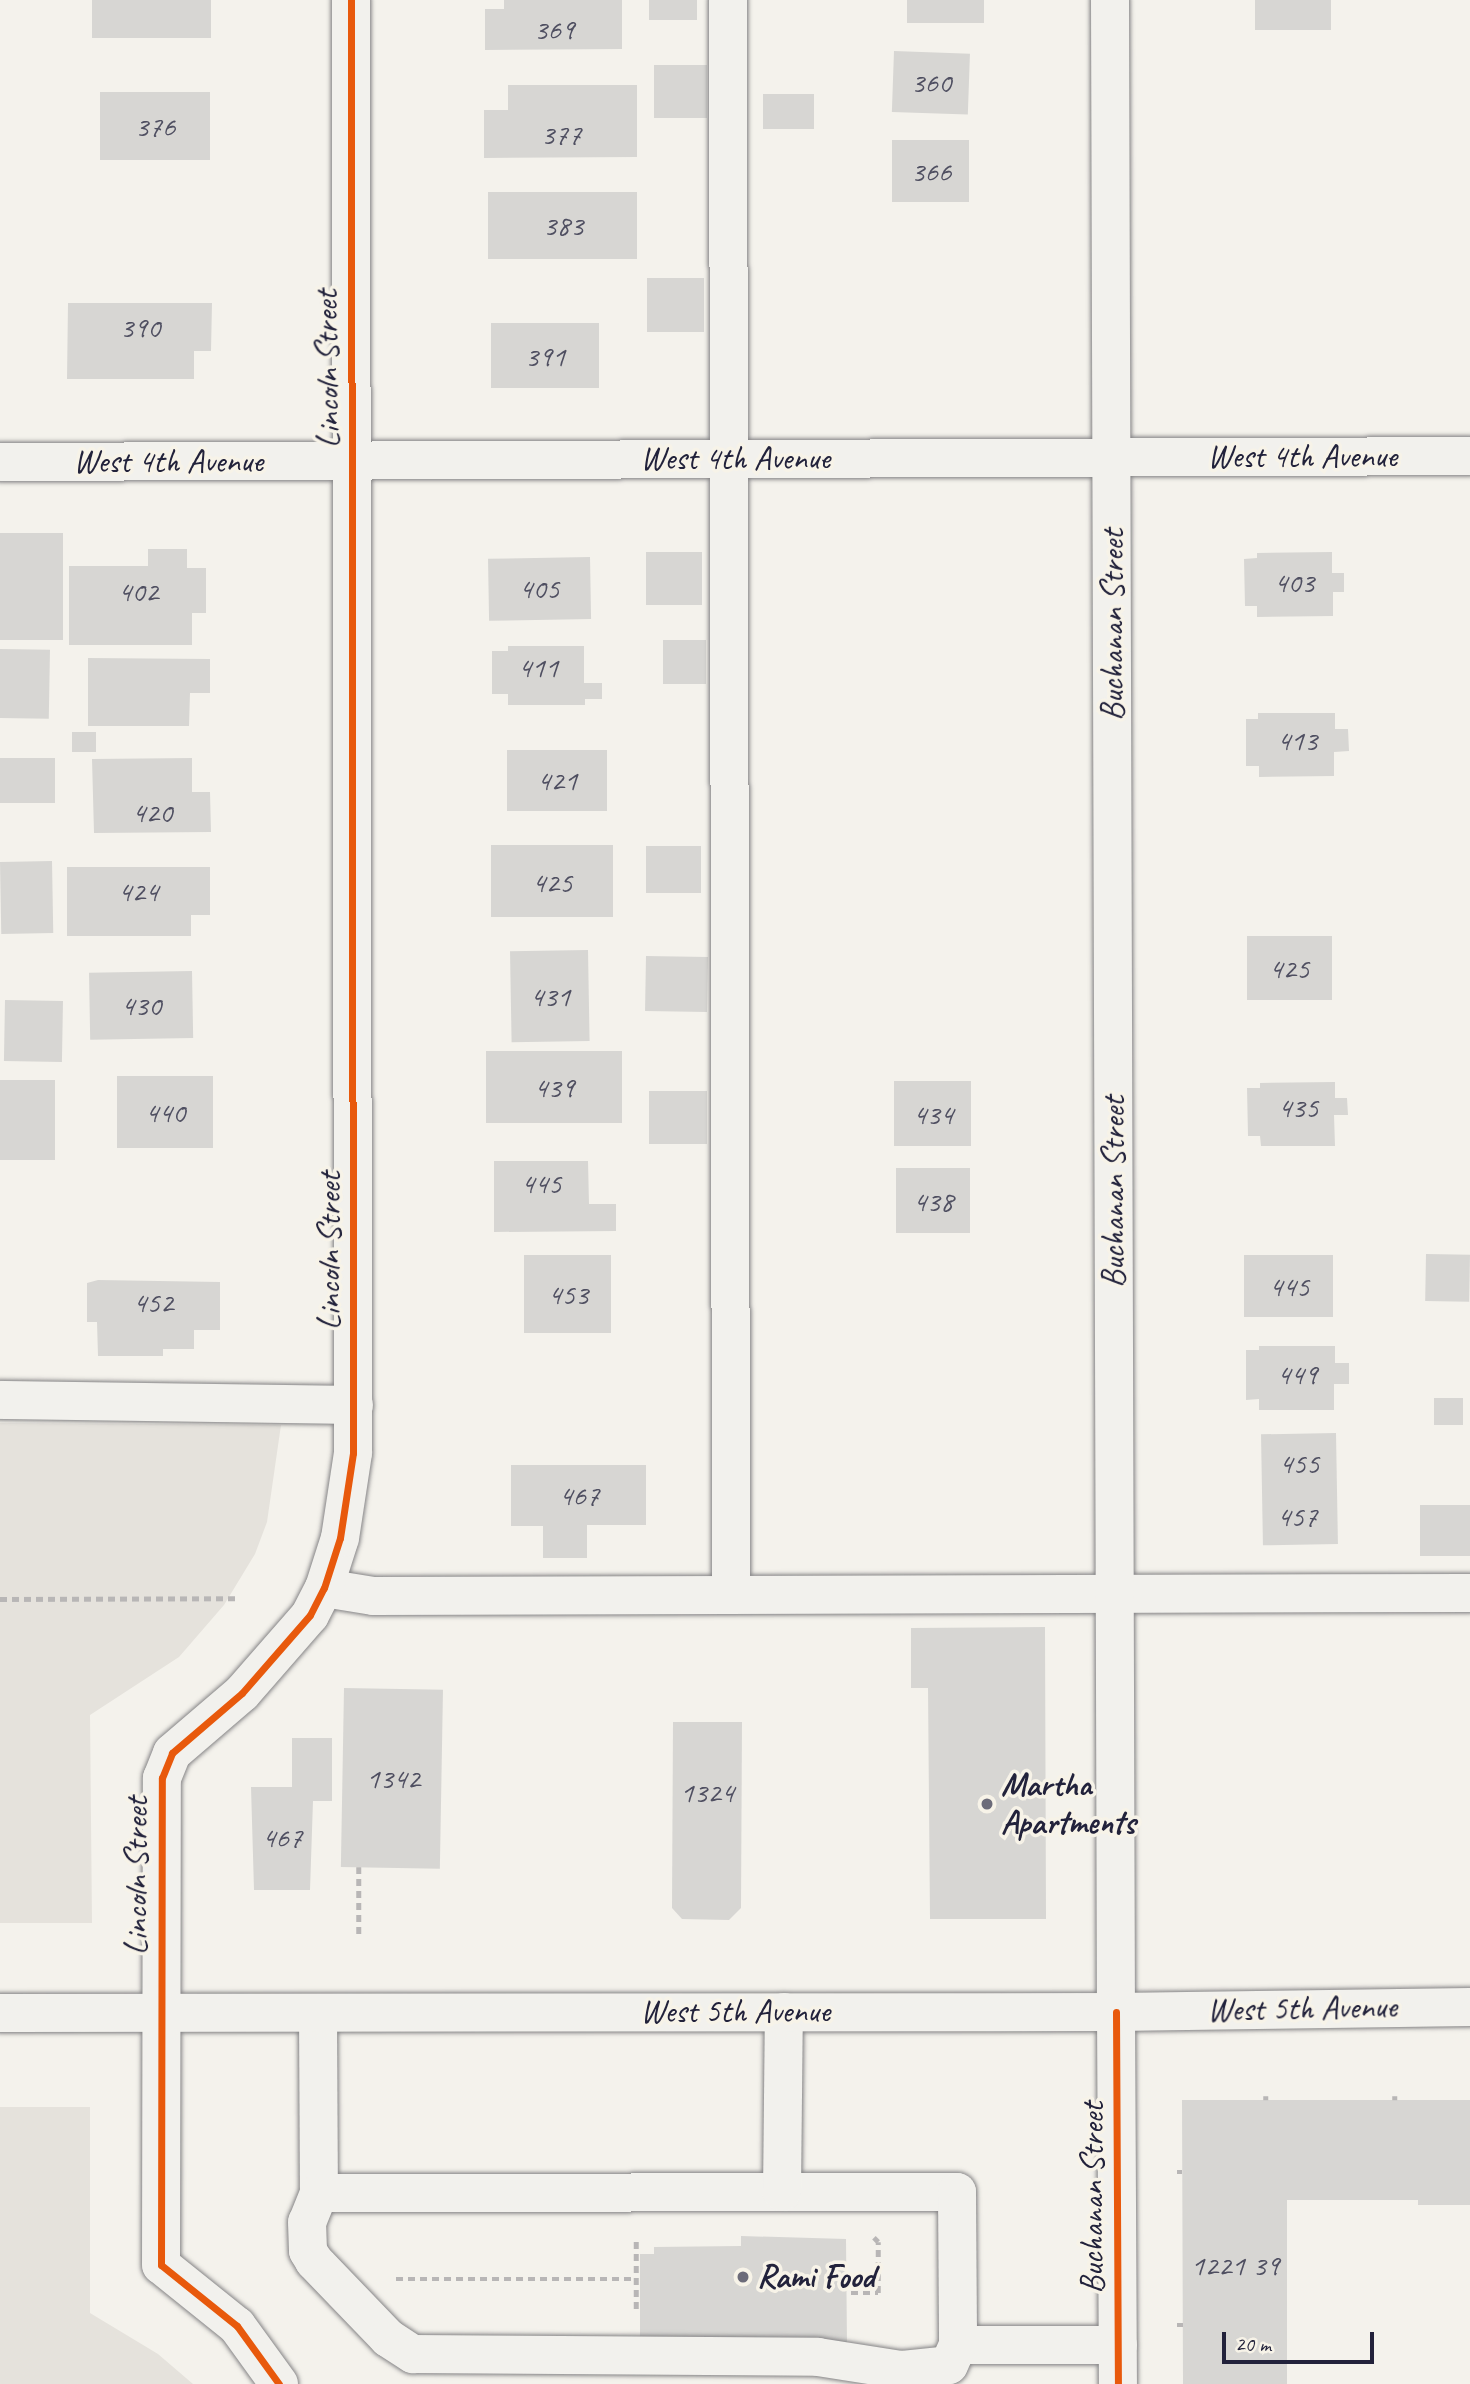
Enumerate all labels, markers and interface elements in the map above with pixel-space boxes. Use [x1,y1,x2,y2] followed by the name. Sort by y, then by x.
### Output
[534,11,574,47] house number: 369
[911,64,951,100] house number: 360
[135,108,175,144] house number: 376
[541,116,581,152] house number: 377
[911,153,951,189] house number: 366
[543,207,583,243] house number: 383
[307,289,349,449] street label: Lincoln Street
[120,309,160,345] house number: 390
[525,338,565,374] house number: 391
[1207,437,1397,477] street label: West 4th Avenue
[640,439,830,479] street label: West 4th Avenue
[73,442,263,482] street label: West 4th Avenue
[1093,529,1133,721] street label: Buchanan Street
[1274,564,1314,600] house number: 403
[519,570,559,606] house number: 405
[118,573,158,609] house number: 402
[518,649,558,685] house number: 411
[1277,722,1317,758] house number: 413
[537,762,577,798] house number: 421
[132,794,172,830] house number: 420
[532,864,572,900] house number: 425
[118,873,158,909] house number: 424
[1269,950,1309,986] house number: 425
[530,978,570,1014] house number: 431
[121,987,161,1023] house number: 430
[534,1069,574,1105] house number: 439
[1278,1089,1318,1125] house number: 435
[145,1094,185,1130] house number: 440
[913,1096,953,1132] house number: 434
[1094,1096,1134,1288] street label: Buchanan Street
[521,1165,561,1201] house number: 445
[310,1172,350,1330] street label: Lincoln Street
[913,1183,953,1219] house number: 438
[1269,1268,1309,1304] house number: 445
[548,1276,588,1312] house number: 453
[133,1284,173,1320] house number: 452
[1277,1356,1317,1392] house number: 449
[1279,1445,1319,1481] house number: 455
[559,1477,599,1513] house number: 467
[1277,1498,1317,1534] house number: 457
[366,1760,420,1796] house number: 1342
[1001,1765,1135,1843] place label: Martha Apartments
[680,1774,734,1810] house number: 1324
[979,1796,995,1812] marker: Martha Apartments
[117,1797,157,1955] street label: Lincoln Street
[262,1819,302,1855] house number: 467
[1207,1988,1397,2030] street label: West 5th Avenue
[640,1992,830,2032] street label: West 5th Avenue
[1073,2102,1113,2294] street label: Buchanan Street
[1191,2247,1279,2283] house number: 1221 39
[757,2257,874,2297] place label: Rami Food
[735,2269,751,2285] marker: Rami Food
[1225,2318,1377,2362] scale bar
[1235,2331,1271,2357] text: 20 m

